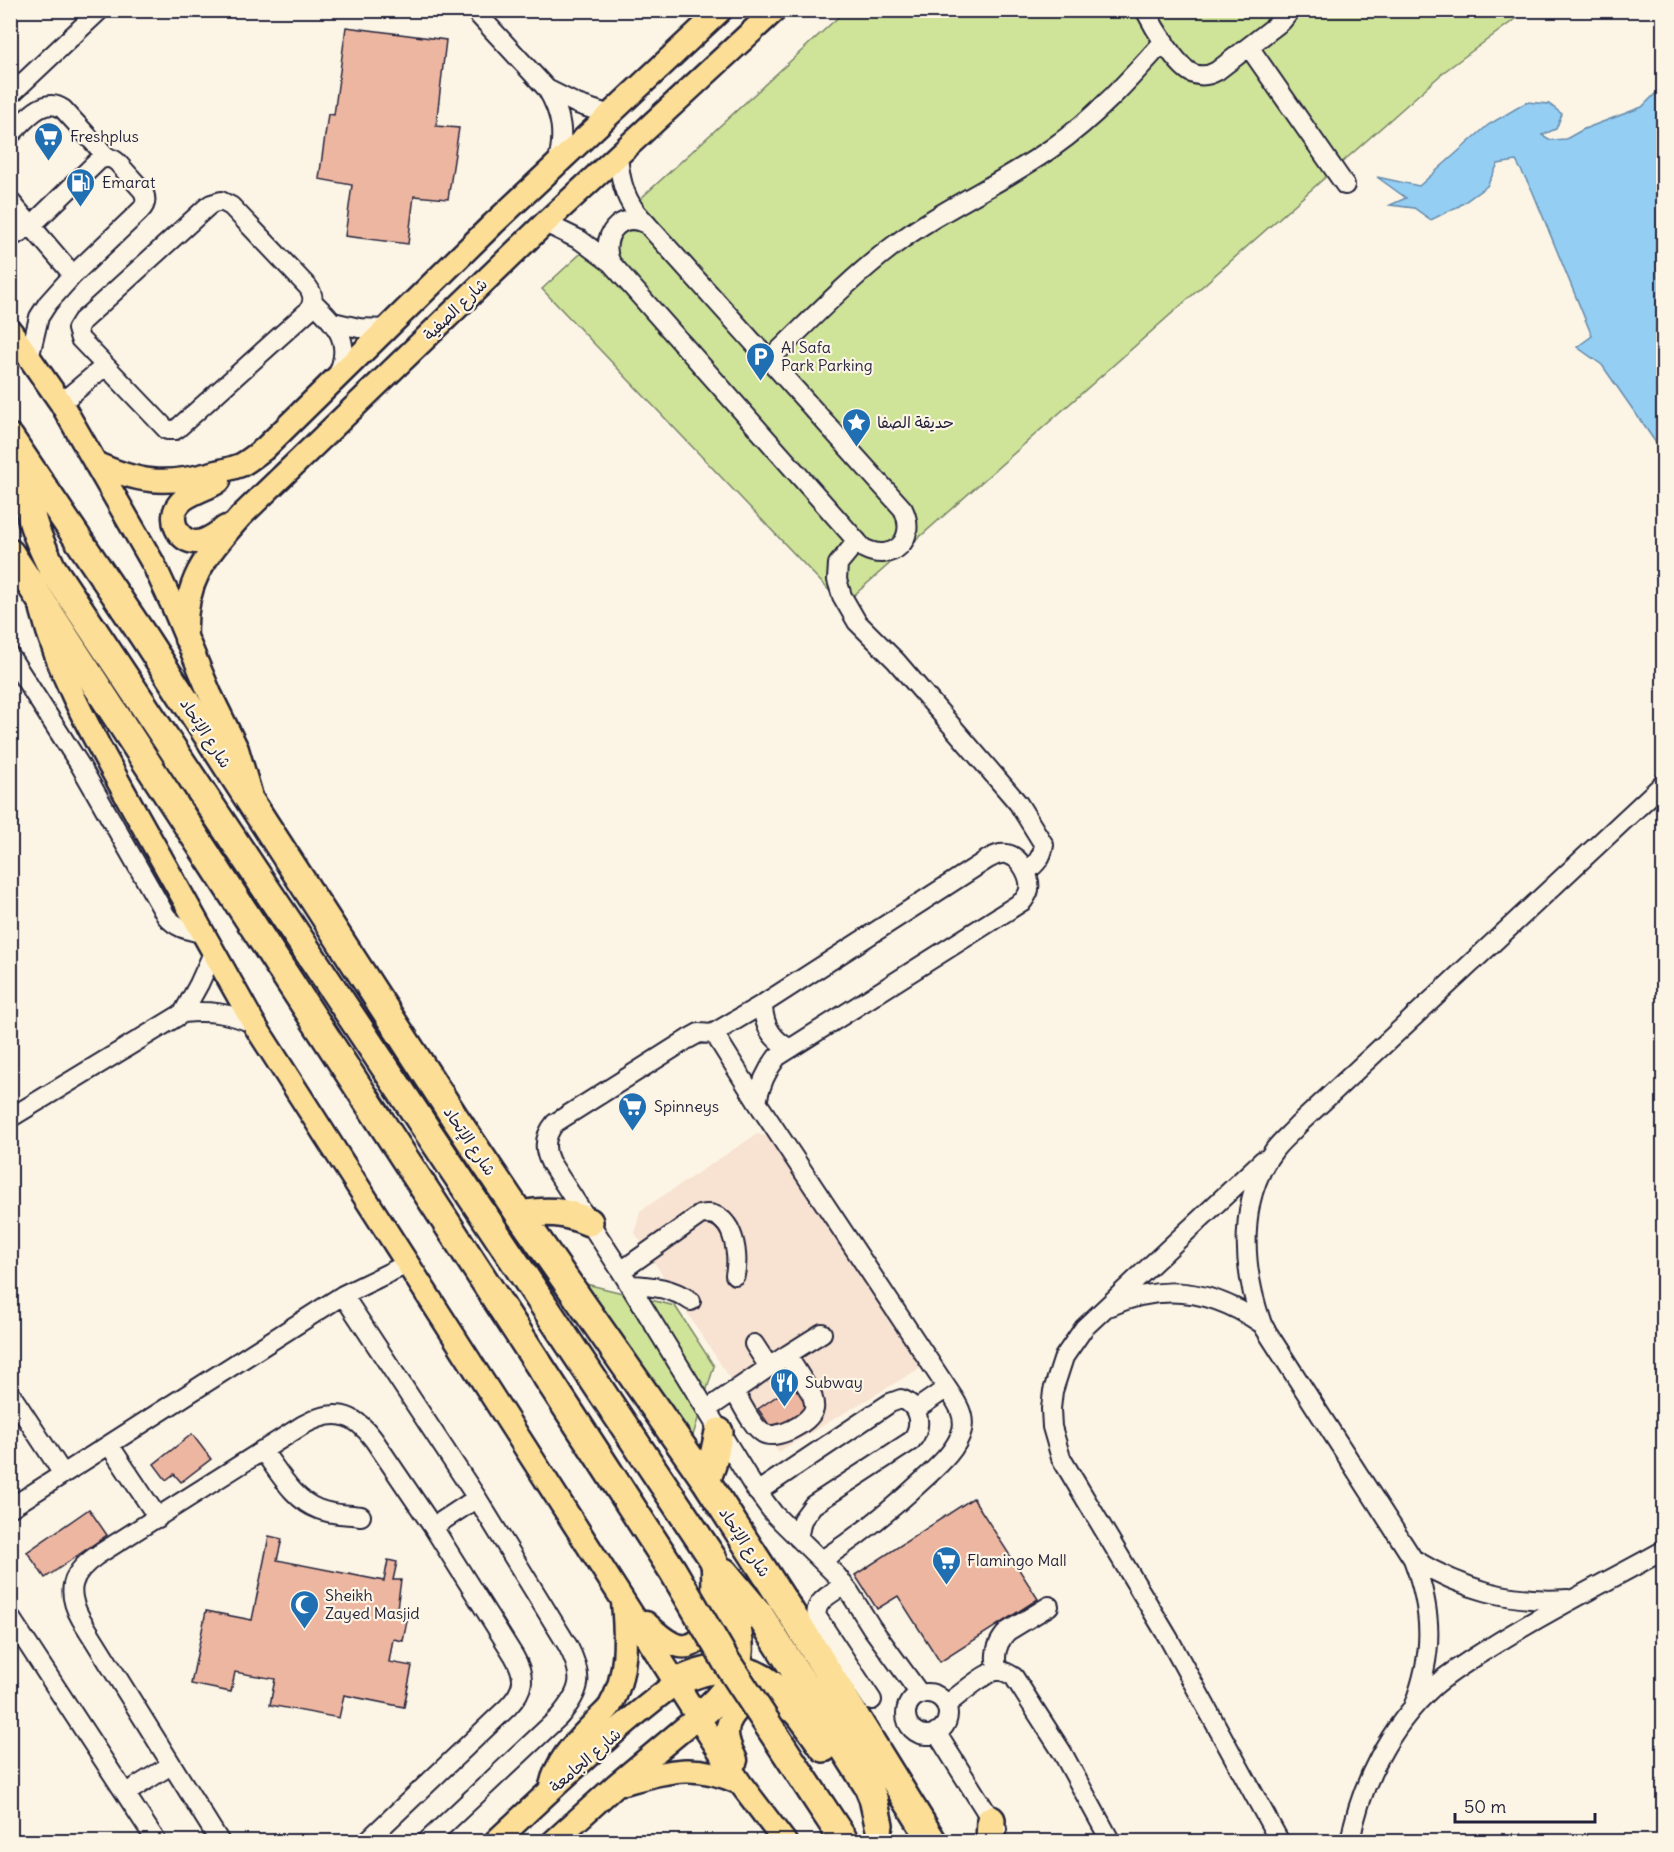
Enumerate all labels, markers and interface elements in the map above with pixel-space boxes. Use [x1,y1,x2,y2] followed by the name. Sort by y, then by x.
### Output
[33,120,65,162] supermarket icon: Freshplus
[70,126,139,146] place label: Freshplus
[65,166,97,208] fuel station icon: Emarat
[102,172,156,192] place label: Emarat
[419,274,493,346] street label: شارع الصفية
[781,337,873,375] place label: Al Safa Park Parking
[744,340,776,382] parking icon: Al Safa Park Parking
[840,406,872,448] place icon: حديقة الصفا
[877,412,954,432] place label: حديقة الصفا
[174,694,236,773] street label: شارع الإتحاد
[617,1090,649,1132] supermarket icon: Spinneys
[654,1096,719,1116] place label: Spinneys
[438,1103,500,1180] street label: شارع الإتحاد
[768,1366,800,1408] restaurant icon: Subway
[805,1372,863,1392] place label: Subway
[713,1503,775,1582] street label: شارع الإتحاد
[930,1544,962,1586] supermarket icon: Flamingo Mall
[967,1550,1067,1570] place label: Flamingo Mall
[325,1585,420,1623] place label: Sheikh Zayed Masjid
[288,1588,320,1630] mosque icon: Sheikh Zayed Masjid
[545,1724,626,1798] street label: شارع الجامعة
[1455,1786,1594,1824] scale bar
[1464,1795,1506,1818] text: 50 m

